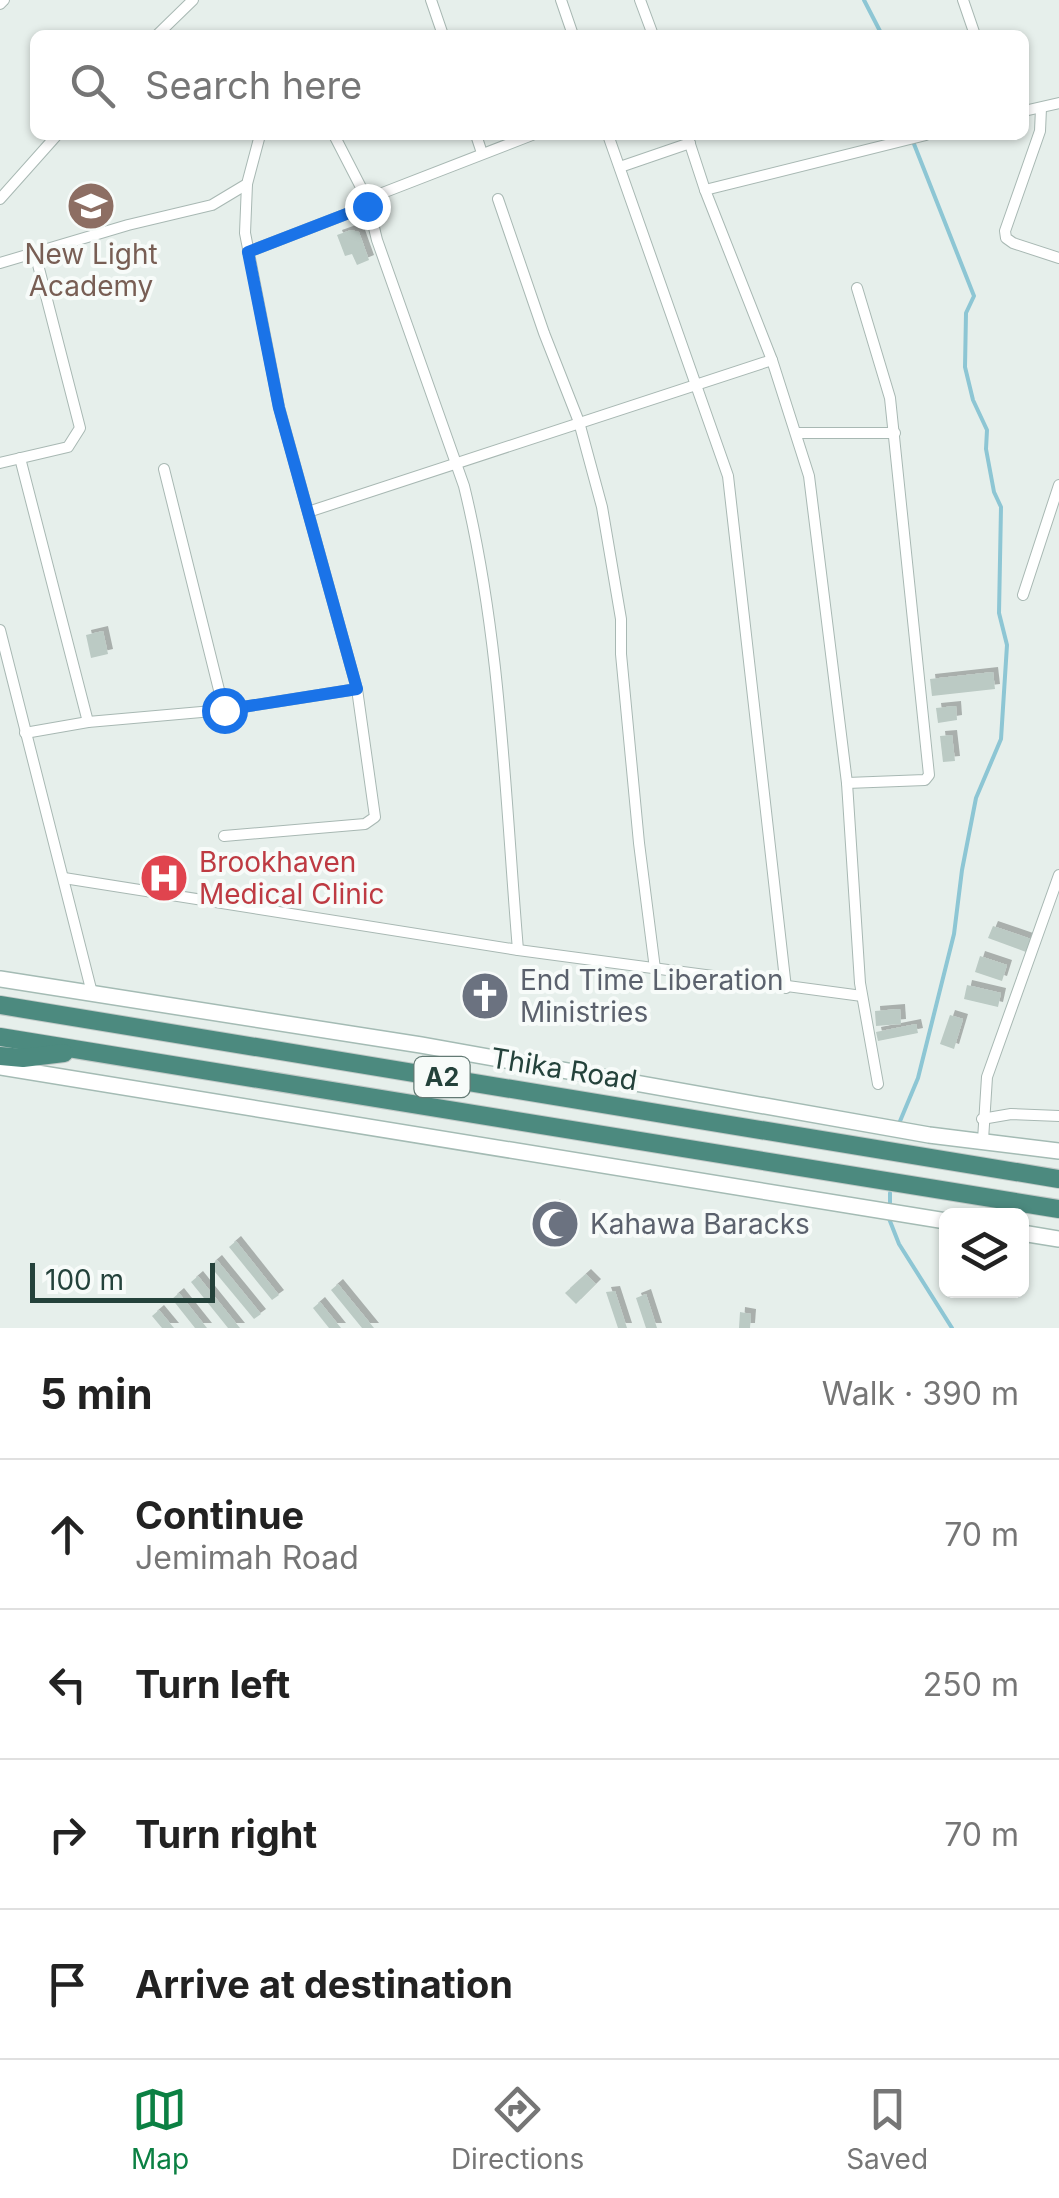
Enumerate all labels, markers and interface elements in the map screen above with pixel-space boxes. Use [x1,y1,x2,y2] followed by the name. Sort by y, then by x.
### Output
[30,30,1029,140] search box
[65,58,120,113] icon: search
[145,62,362,108] text: Search here
[65,180,117,232] school or university icon: New Light Academy
[345,184,391,230] route end
[24,237,158,303] place label: New Light Academy
[202,688,248,734] route start
[199,845,385,911] place label: Brookhaven Medical Clinic
[138,852,190,904] hospital icon: Brookhaven Medical Clinic
[520,963,784,1029] place label: End Time Liberation Ministries
[459,970,511,1022] church icon: End Time Liberation Ministries
[488,1041,640,1097] street label: Thika Road
[414,1057,470,1097] road number: A2
[529,1198,581,1250] mosque icon: Kahawa Baracks
[590,1207,810,1241] place label: Kahawa Baracks
[939,1208,1029,1298] map controls
[939,1208,1029,1298] button: layers
[30,1258,215,1302] scale bar
[45,1263,124,1297] text: 100 m
[40,1368,153,1419] text: 5 min
[822,1374,1019,1413] text: Walk · 390 m
[135,1492,304,1538] text: Continue
[40,1507,95,1562] icon: ahead
[944,1515,1019,1554] text: 70 m
[135,1538,359,1577] text: Jemimah Road
[40,1657,95,1712] icon: left
[135,1661,290,1707] text: Turn left
[923,1665,1019,1704] text: 250 m
[40,1807,95,1862] icon: right
[135,1811,317,1857] text: Turn right
[944,1815,1019,1854] text: 70 m
[40,1957,95,2012] icon: arrive
[135,1961,513,2007] text: Arrive at destination
[131,2082,189,2176] tab: Map
[451,2082,584,2176] tab: Directions
[846,2082,928,2176] tab: Saved

